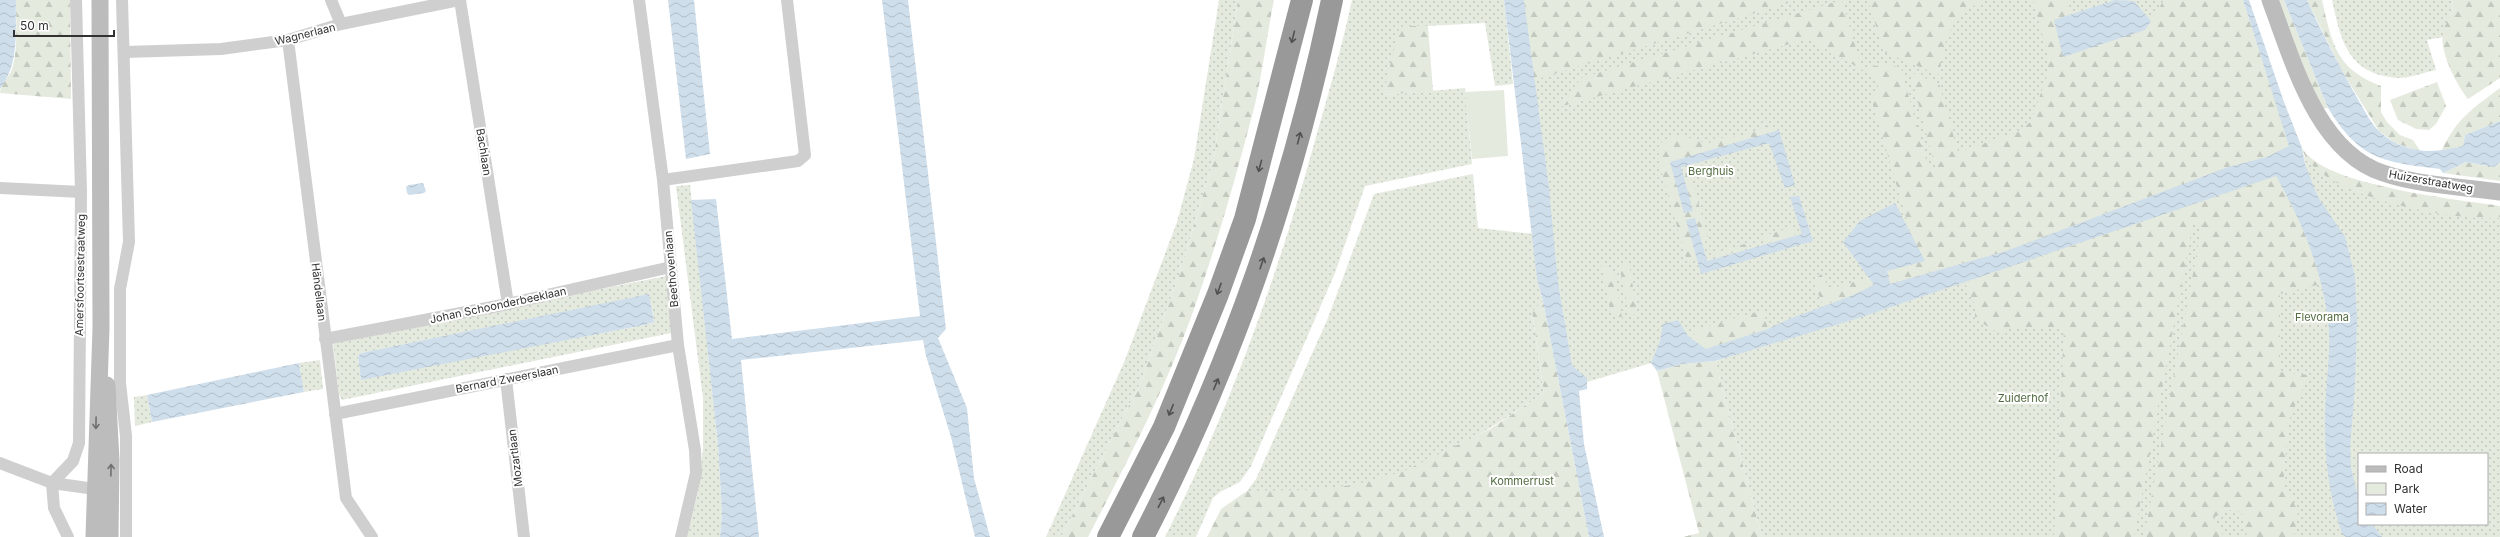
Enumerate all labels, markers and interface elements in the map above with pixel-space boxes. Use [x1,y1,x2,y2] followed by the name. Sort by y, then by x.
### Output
[14,12,114,38] scale bar
[20,18,49,33] text: 50 m
[273,20,337,48] street label: Wagnerlaan
[1289,30,1297,43] one-way arrow
[473,127,495,177] street label: Bachlaan
[1296,132,1303,145] one-way arrow
[1255,159,1263,172] one-way arrow
[1688,164,1734,178] park label: Berghuis
[2388,167,2474,195] street label: Huizerstraatweg
[72,214,88,336] street label: Amersfoortsestraatweg
[661,230,681,308] street label: Beethovenlaan
[1258,257,1266,269] one-way arrow
[309,262,329,322] street label: Händellaan
[1215,283,1223,295] one-way arrow
[428,284,568,326] street label: Johan Schoonderbeeklaan
[2295,310,2349,324] park label: Flevorama
[454,362,560,396] street label: Bernard Zweerslaan
[1212,379,1220,391] one-way arrow
[1998,391,2048,405] park label: Zuiderhof
[1166,403,1174,415] one-way arrow
[92,416,100,429] one-way arrow
[505,428,525,488] street label: Mozartlaan
[2358,453,2488,525] legend
[2394,461,2423,476] text: Road
[107,464,115,477] one-way arrow
[1490,474,1554,488] park label: Kommerrust
[2394,481,2420,496] text: Park
[1158,497,1165,509] one-way arrow
[2394,501,2428,516] text: Water

